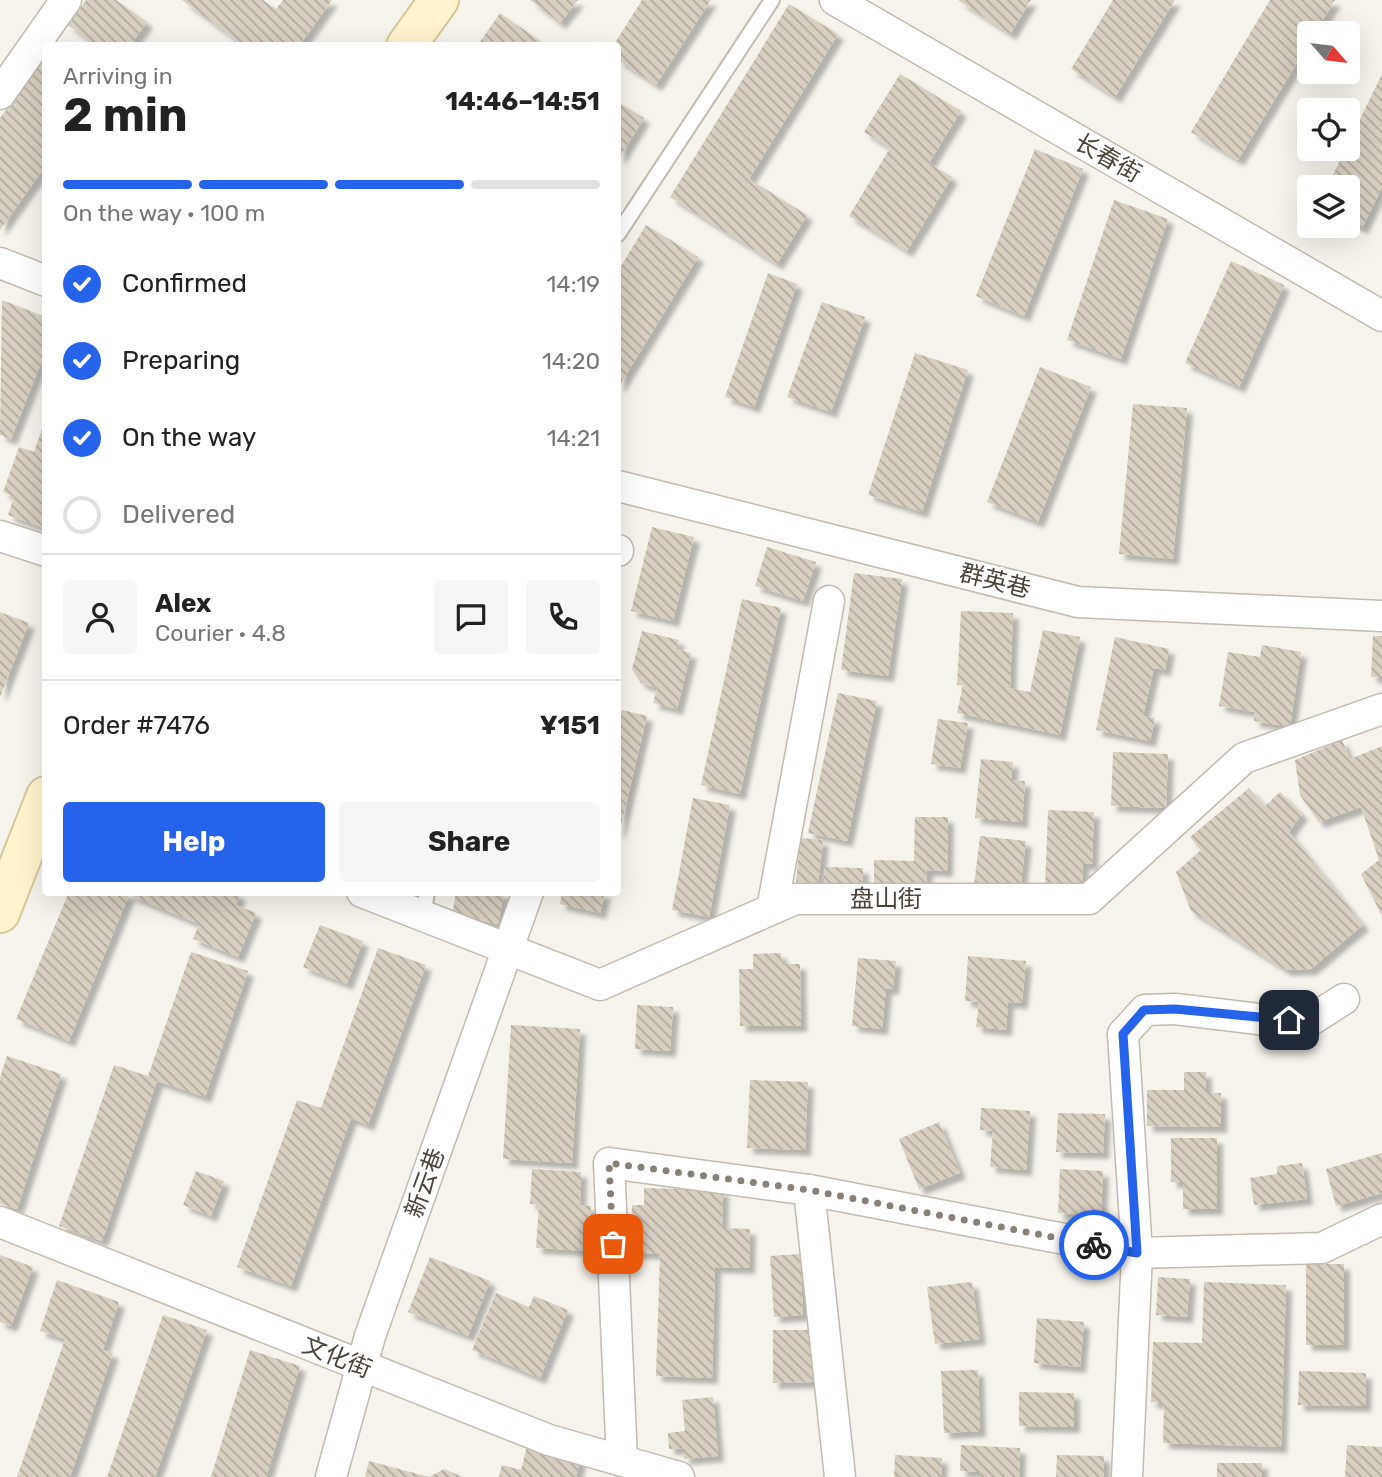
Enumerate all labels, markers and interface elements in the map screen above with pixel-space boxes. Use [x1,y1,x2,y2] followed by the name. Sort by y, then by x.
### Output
[1297,21,1360,84] north arrow
[1297,21,1360,238] map controls
[63,62,173,90] text: Arriving in
[445,86,600,117] text: 14:46–14:51
[63,88,188,143] text: 2 min
[1297,98,1360,161] button: locate
[1070,128,1146,188] street label: 长春街
[1297,175,1360,238] button: layers
[63,199,265,227] text: On the way · 100 m
[63,265,101,303] icon: check
[122,268,247,299] text: Confirmed
[547,270,600,298] text: 14:19
[63,342,101,380] icon: check
[122,345,240,376] text: Preparing
[542,347,600,375] text: 14:20
[63,419,101,457] icon: check
[122,422,256,453] text: On the way
[547,424,600,452] text: 14:21
[122,499,235,530] text: Delivered
[957,559,1033,603] street label: 群英巷
[63,580,137,654] button: person
[434,580,508,654] button: chat
[526,580,600,654] button: phone
[155,588,211,619] text: Alex
[155,619,286,647] text: Courier · 4.8
[63,710,210,741] text: Order #7476
[540,710,600,741] text: ¥151
[63,802,325,882] button: Help
[339,802,600,882] button: Share
[850,885,922,913] street label: 盘山街
[1259,990,1319,1050] pin
[1270,1001,1308,1039] icon: home
[400,1144,450,1222] street label: 新云巷
[1059,1210,1129,1280] courier
[583,1214,643,1274] pin
[594,1225,632,1263] icon: bag
[1075,1226,1113,1264] icon: bike
[298,1331,376,1383] street label: 文化街

